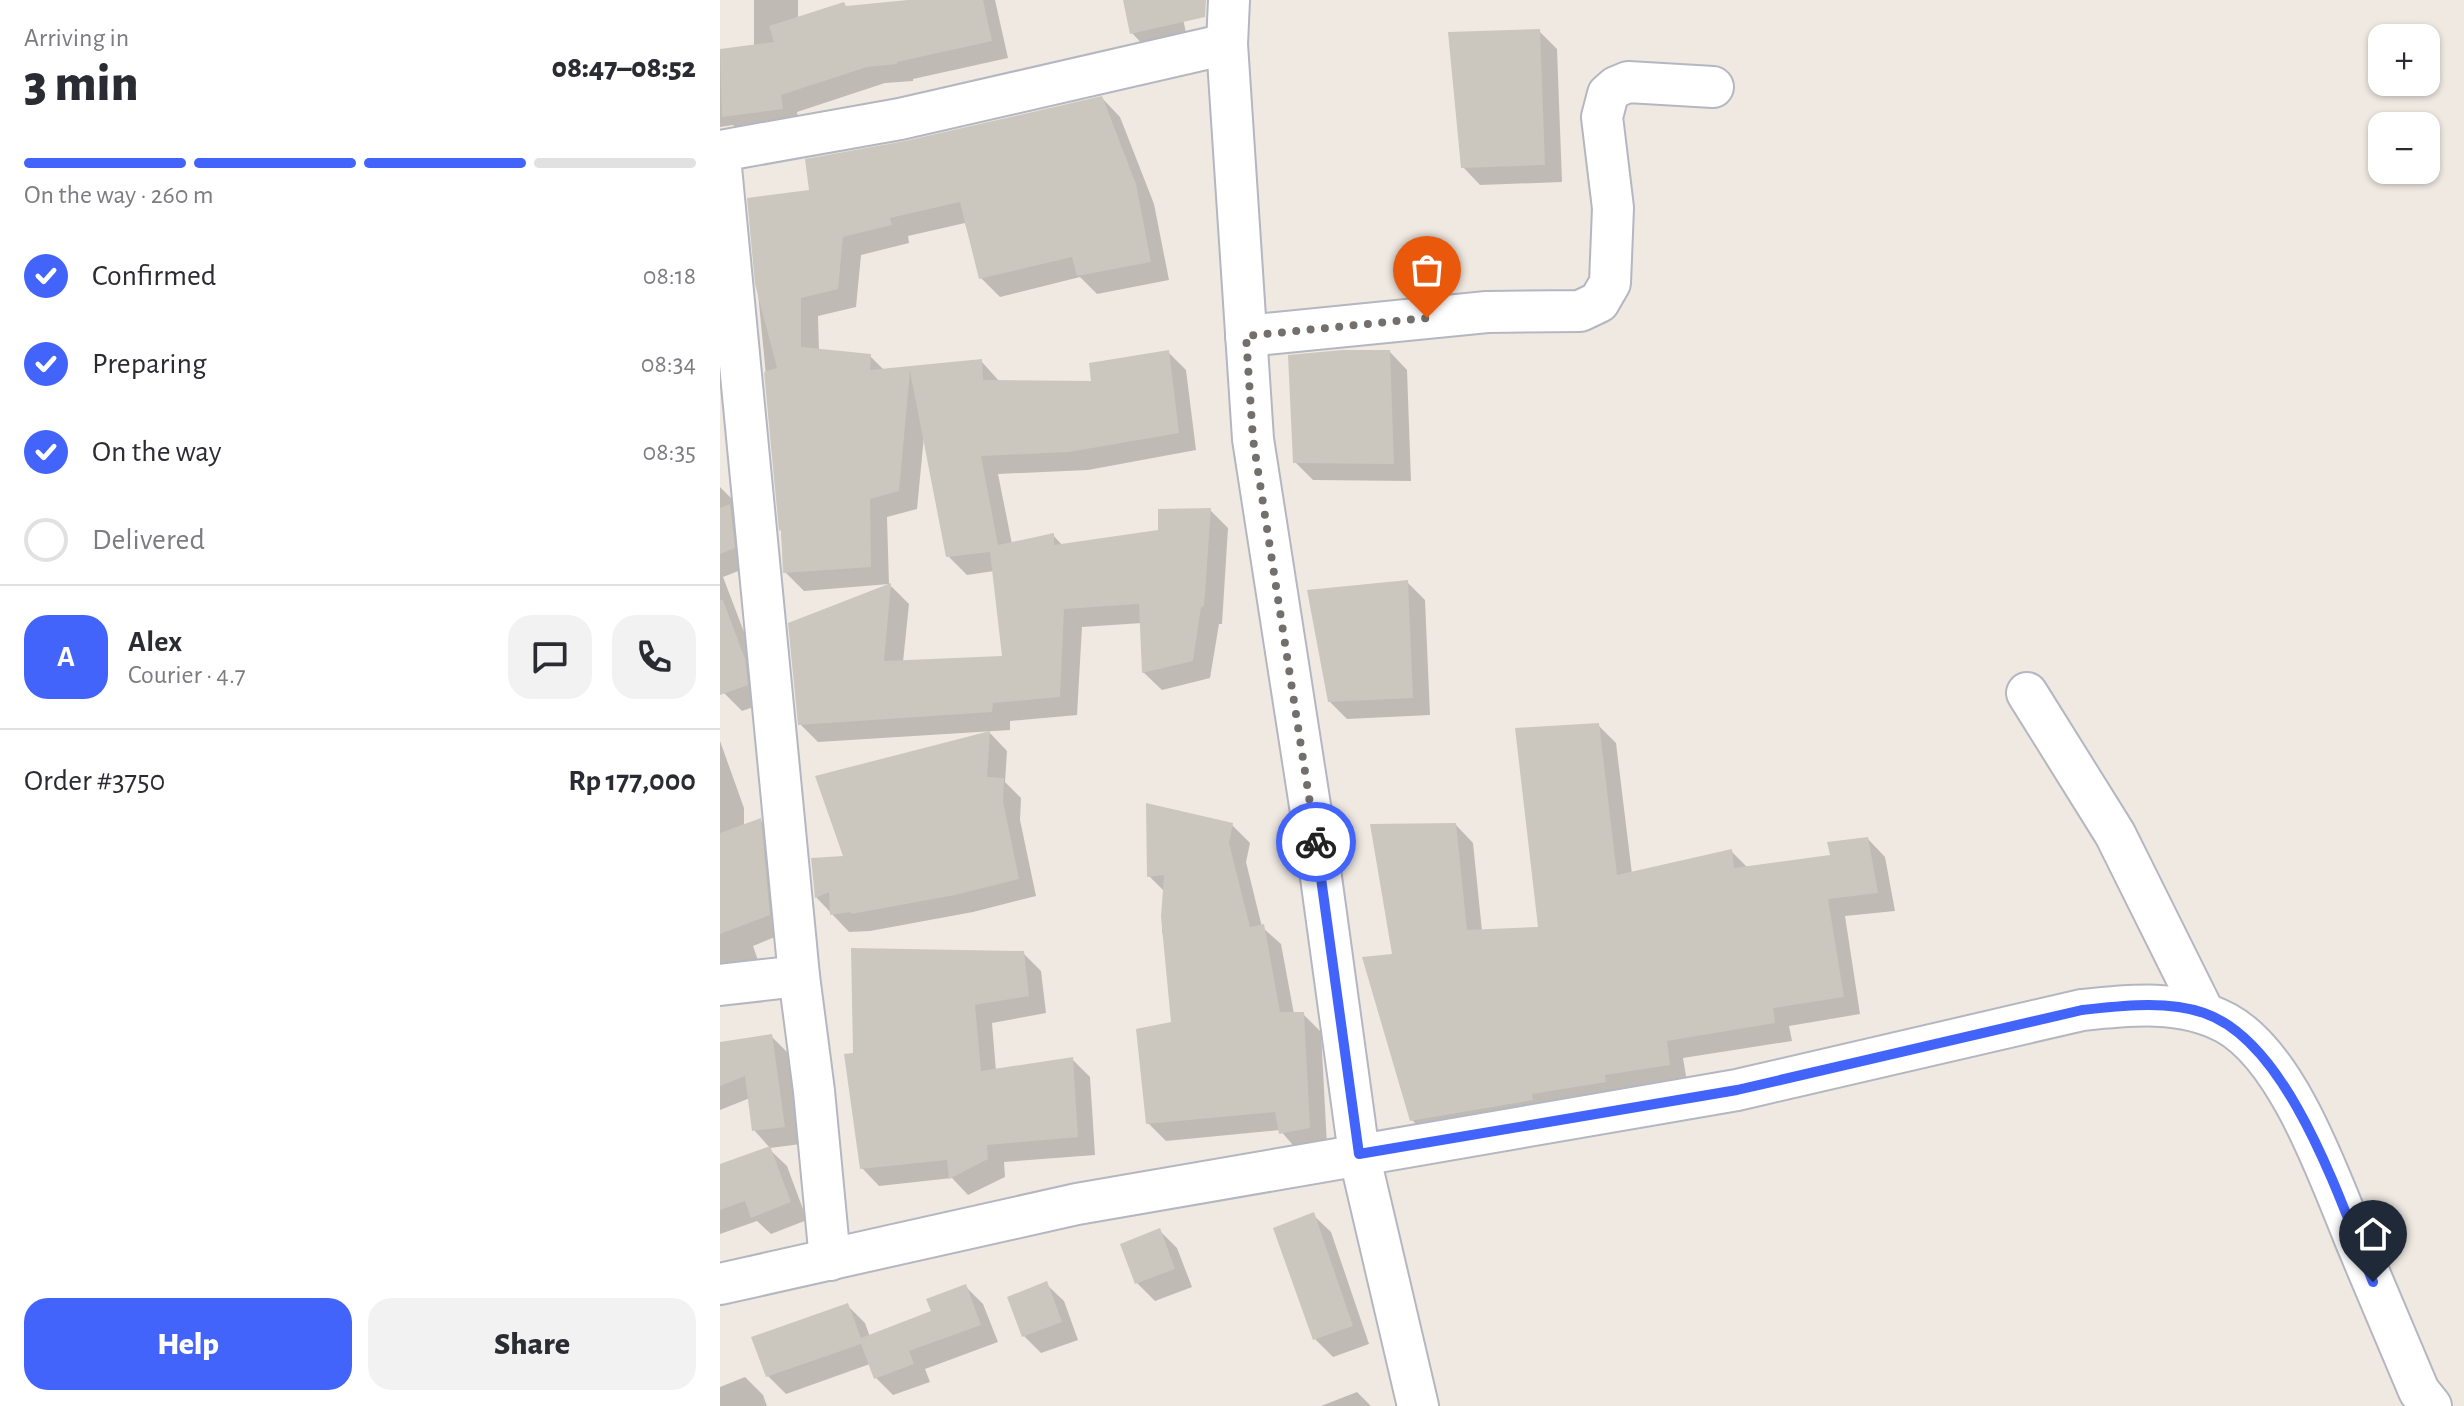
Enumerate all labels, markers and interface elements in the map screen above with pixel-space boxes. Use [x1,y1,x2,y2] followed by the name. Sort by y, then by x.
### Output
[2368,24,2440,184] map controls
[2368,24,2440,96] button: +
[24,25,129,51] text: Arriving in
[551,53,696,83] text: 08:47–08:52
[24,58,138,110] text: 3 min
[2368,112,2440,184] button: −
[24,182,214,208] text: On the way · 260 m
[1393,236,1461,318] pin
[1405,248,1449,292] icon: bag
[24,254,68,298] icon: check
[92,261,216,291] text: Confirmed
[643,263,696,289] text: 08:18
[24,342,68,386] icon: check
[92,349,207,379] text: Preparing
[641,351,696,377] text: 08:34
[24,430,68,474] icon: check
[92,437,221,467] text: On the way
[642,439,696,465] text: 08:35
[92,525,205,555] text: Delivered
[508,615,592,699] button: chat
[612,615,696,699] button: phone
[128,627,182,657] text: Alex
[57,642,75,672] text: A
[128,662,246,688] text: Courier · 4.7
[24,766,165,796] text: Order #3750
[568,766,696,796] text: Rp 177,000
[1276,802,1356,882] courier
[1294,820,1338,864] icon: bike
[2339,1200,2407,1282] pin
[2351,1212,2395,1256] icon: home
[24,1298,352,1390] button: Help
[368,1298,696,1390] button: Share

